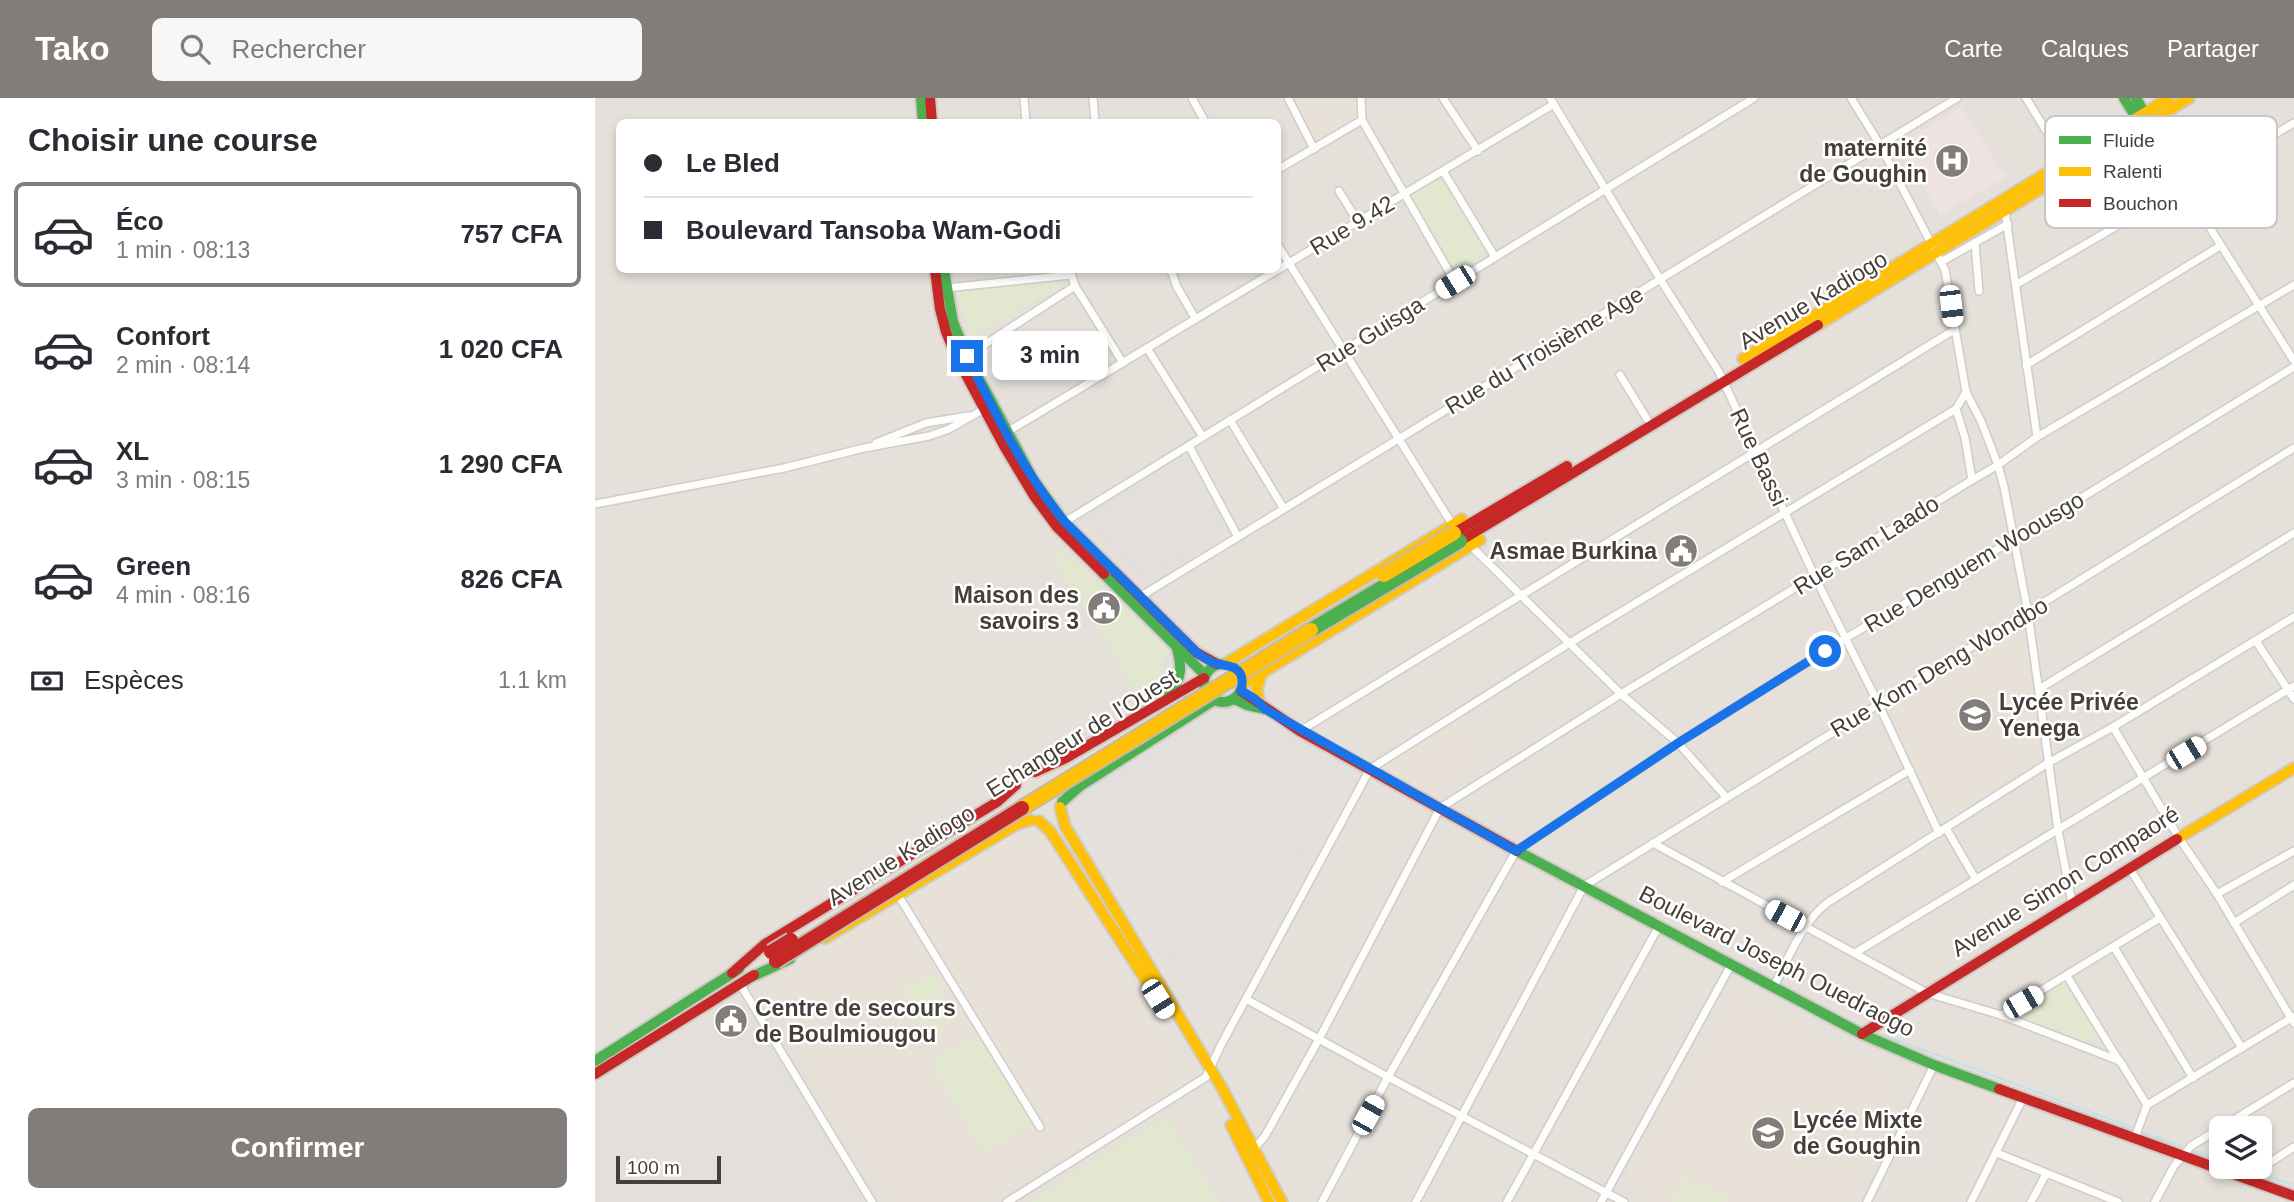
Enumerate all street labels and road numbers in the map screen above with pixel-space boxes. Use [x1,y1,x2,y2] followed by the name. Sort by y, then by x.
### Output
[1305,190,1399,260] street label: Rue 9.42
[1734,245,1892,355] street label: Avenue Kadiogo
[1440,281,1648,419] street label: Rue du Troisième Age
[1312,291,1429,377] street label: Rue Guisga
[1725,404,1793,510] street label: Rue Bassi
[1860,486,2088,638] street label: Rue Denguem Woousgo
[1789,490,1943,600] street label: Rue Sam Laado
[1826,592,2052,742] street label: Rue Kom Deng Wondbo
[982,663,1183,802] street label: Echangeur de l'Ouest
[823,799,979,911] street label: Avenue Kadiogo
[1947,800,2183,962] street label: Avenue Simon Compaoré
[1635,880,1919,1042] street label: Boulevard Joseph Ouedraogo

